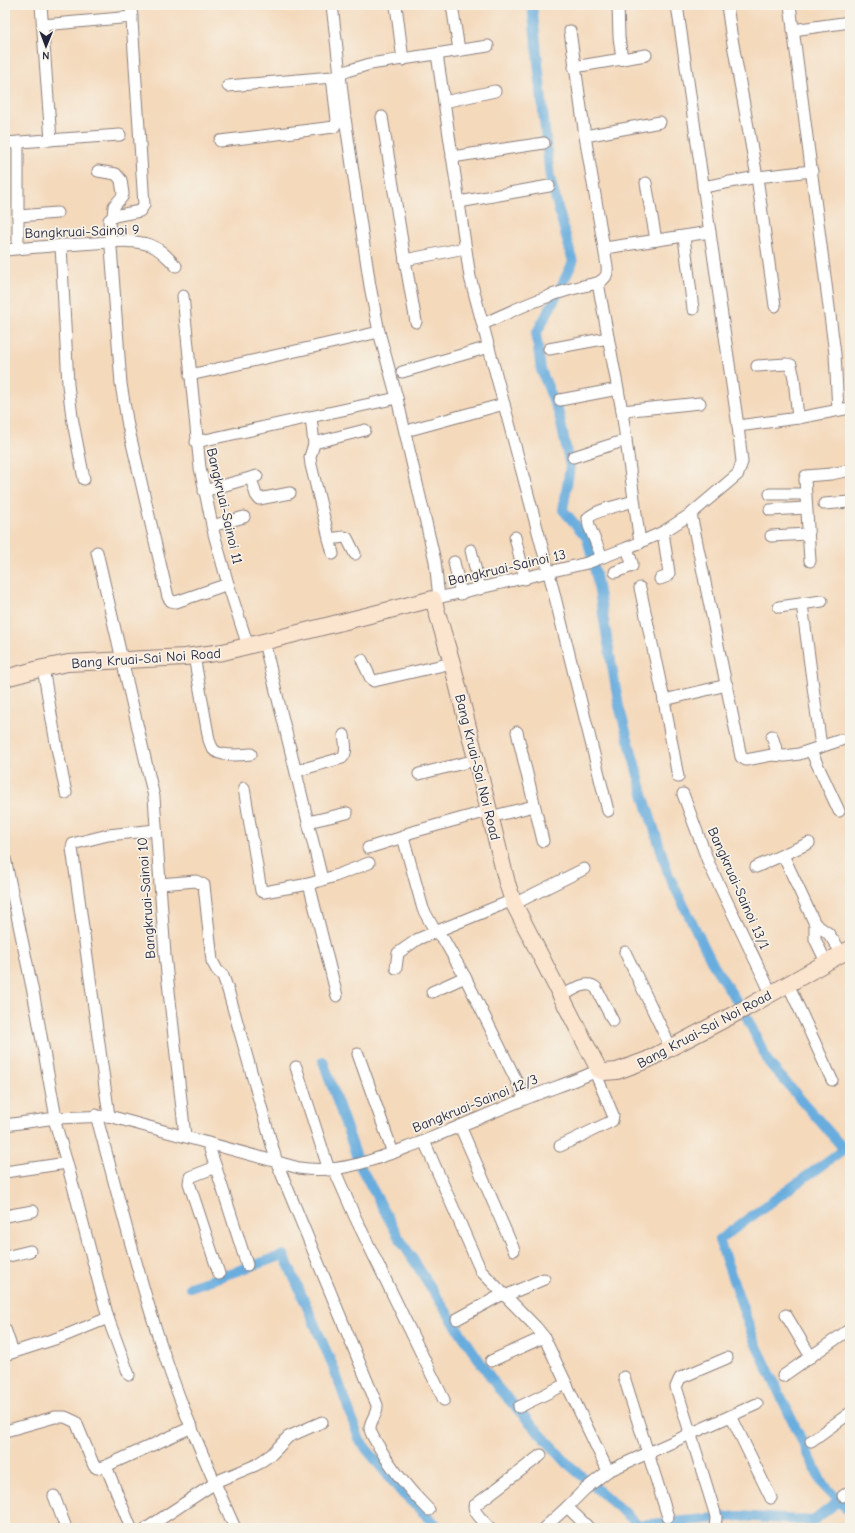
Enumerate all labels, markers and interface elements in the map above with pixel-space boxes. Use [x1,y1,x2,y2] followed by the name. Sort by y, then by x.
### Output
[26,26,66,66] north arrow
[42,49,50,62] text: N
[24,221,140,242] street label: Bangkruai-Sainoi 9
[203,446,246,566] street label: Bangkruai-Sainoi 11
[447,546,568,589] street label: Bangkruai-Sainoi 13
[71,645,221,672] street label: Bang Kruai-Sai Noi Road
[451,692,504,842] street label: Bang Kruai-Sai Noi Road
[704,824,773,952] street label: Bangkruai-Sainoi 13/1
[134,837,159,959] street label: Bangkruai-Sainoi 10
[634,987,774,1072] street label: Bang Kruai-Sai Noi Road
[410,1071,540,1136] street label: Bangkruai-Sainoi 12/3

